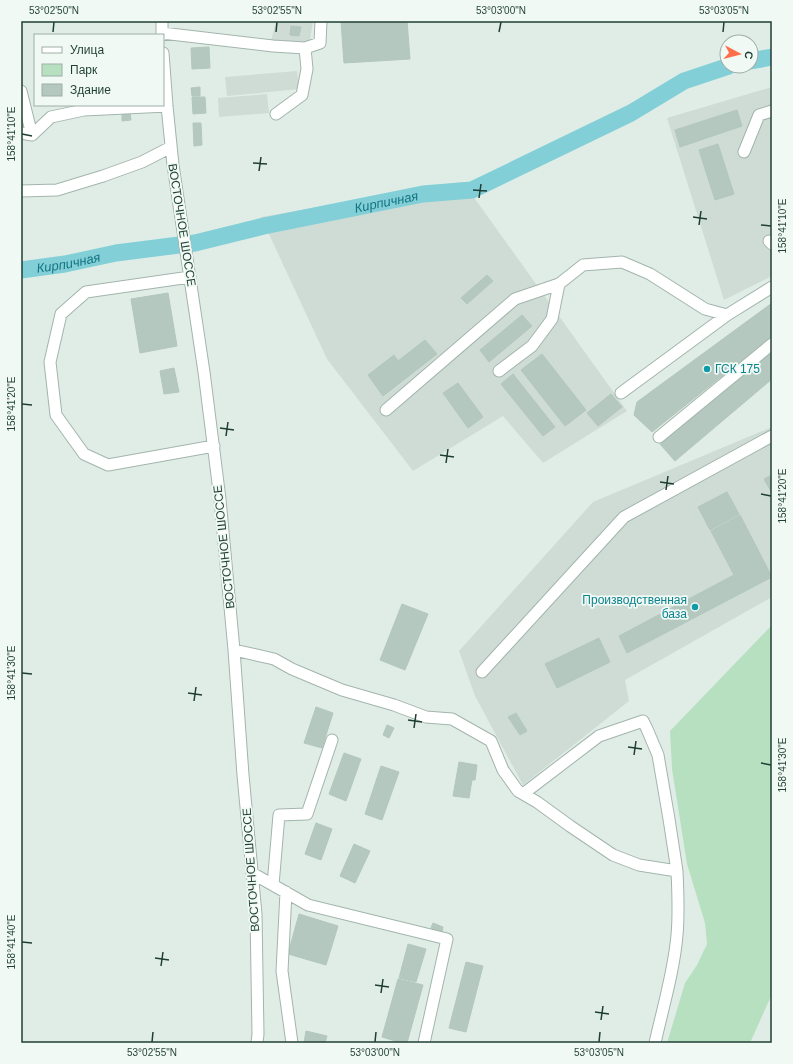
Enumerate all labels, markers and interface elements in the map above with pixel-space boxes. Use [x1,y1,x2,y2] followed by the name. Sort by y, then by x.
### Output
[29,5,79,16] text: 53°02'50"N
[252,5,302,16] text: 53°02'55"N
[476,5,526,16] text: 53°03'00"N
[699,5,749,16] text: 53°03'05"N
[34,34,164,106] legend
[719,34,759,74] north arrow
[70,43,104,57] text: Улица
[742,51,755,60] text: С
[70,63,98,77] text: Парк
[70,83,111,97] text: Здание
[6,106,17,162] text: 158°41'10"E
[165,163,199,287] street label: ВОСТОЧНОЕ ШОССЕ
[353,188,419,215] water label: Кирпичная
[777,198,788,254] text: 158°41'10"E
[36,249,102,275] water label: Кирпичная
[715,362,760,376] place label: ГСК 175
[702,364,712,374] marker: ГСК 175
[6,376,17,432] text: 158°41'20"E
[777,468,788,524] text: 158°41'20"E
[211,485,237,609] street label: ВОСТОЧНОЕ ШОССЕ
[582,593,687,621] place label: Производственная база
[690,602,700,612] marker: Производственная база
[6,645,17,701] text: 158°41'30"E
[777,737,788,793] text: 158°41'30"E
[240,808,262,932] street label: ВОСТОЧНОЕ ШОССЕ
[6,914,17,970] text: 158°41'40"E
[127,1047,177,1058] text: 53°02'55"N
[350,1047,400,1058] text: 53°03'00"N
[574,1047,624,1058] text: 53°03'05"N

